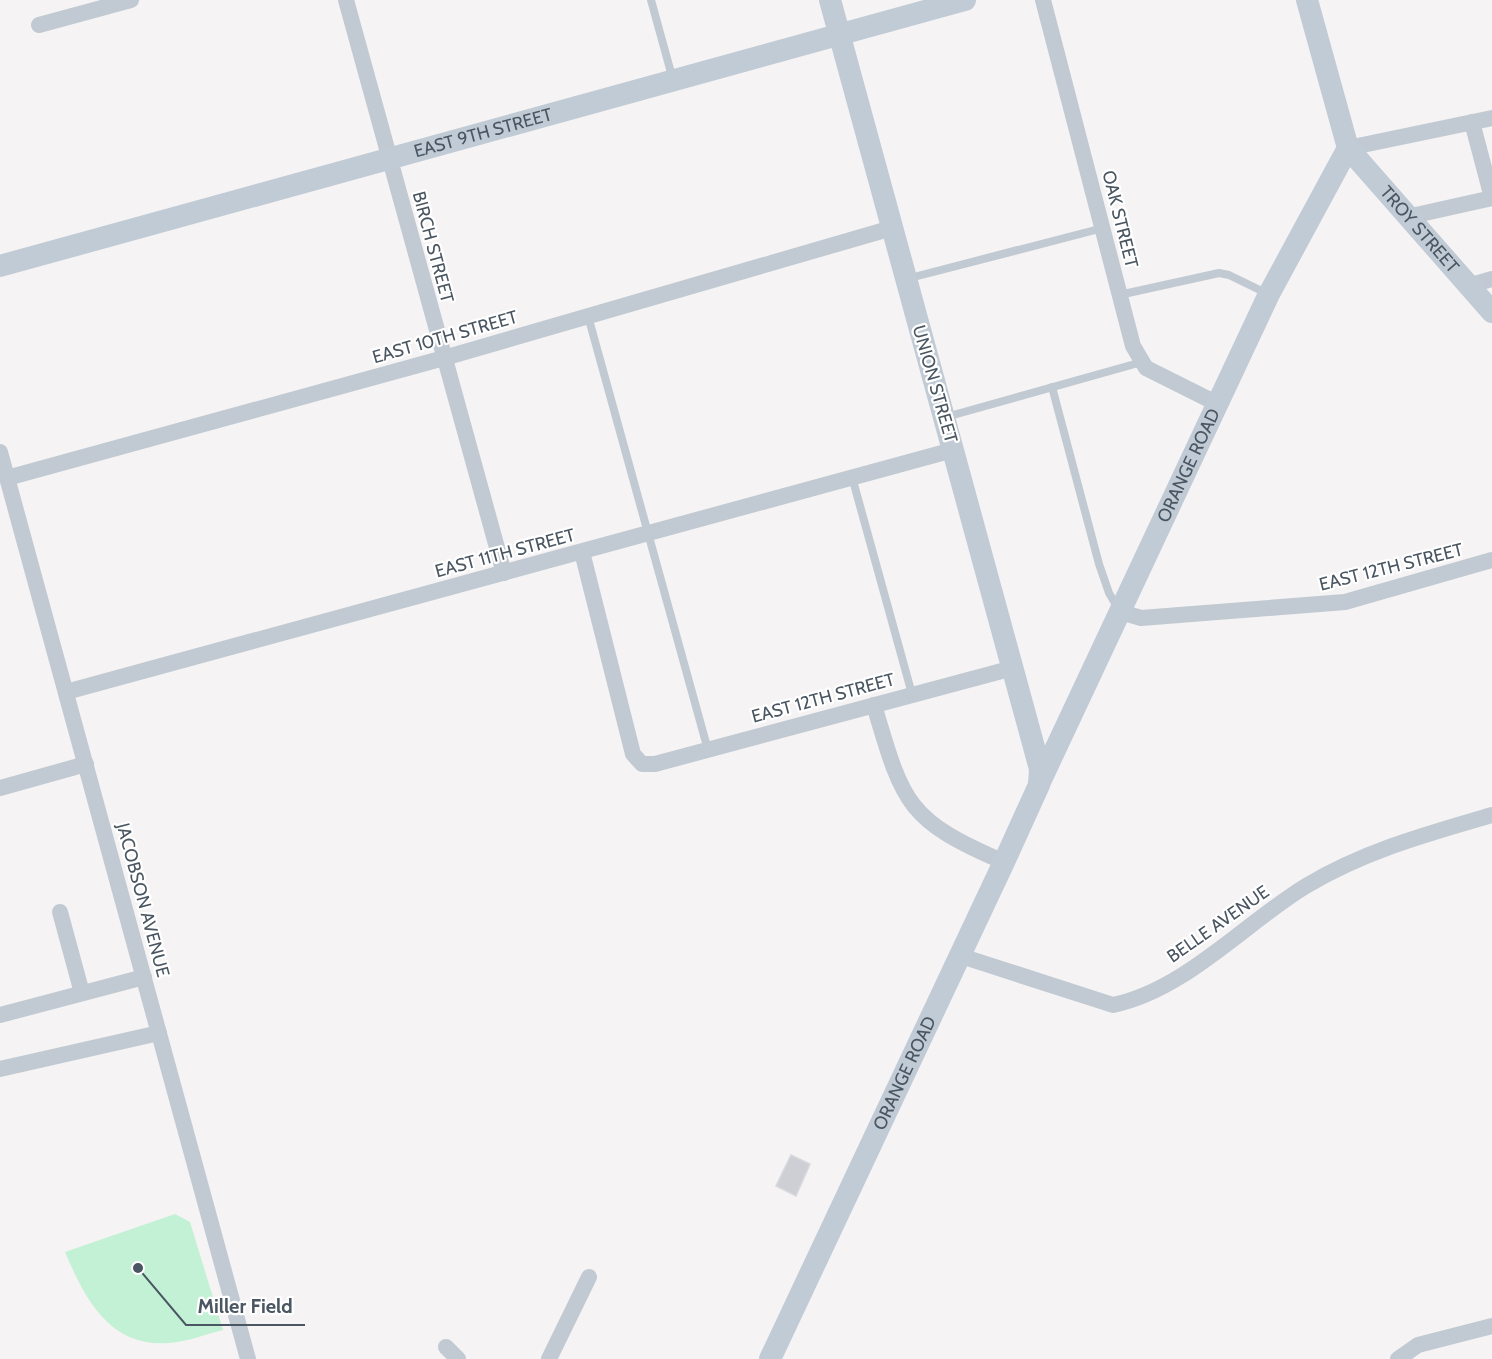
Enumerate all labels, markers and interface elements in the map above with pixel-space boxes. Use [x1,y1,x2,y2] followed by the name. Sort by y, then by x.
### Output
[411,103,555,162] street label: EAST 9TH STREET
[1097,168,1143,270] street label: OAK STREET
[1375,181,1464,278] street label: TROY STREET
[408,189,459,306] street label: BIRCH STREET
[370,306,521,368] street label: EAST 10TH STREET
[908,323,962,446] street label: UNION STREET
[1152,405,1225,526] street label: ORANGE ROAD
[433,524,578,582] street label: EAST 11TH STREET
[1317,538,1466,595] street label: EAST 12TH STREET
[749,668,897,728] street label: EAST 12TH STREET
[112,820,174,980] street label: JACOBSON AVENUE
[1163,881,1273,967] street label: BELLE AVENUE
[868,1013,941,1134] street label: ORANGE ROAD
[186,1287,305,1325] callout: Miller Field
[197,1294,293,1318] text: Miller Field

